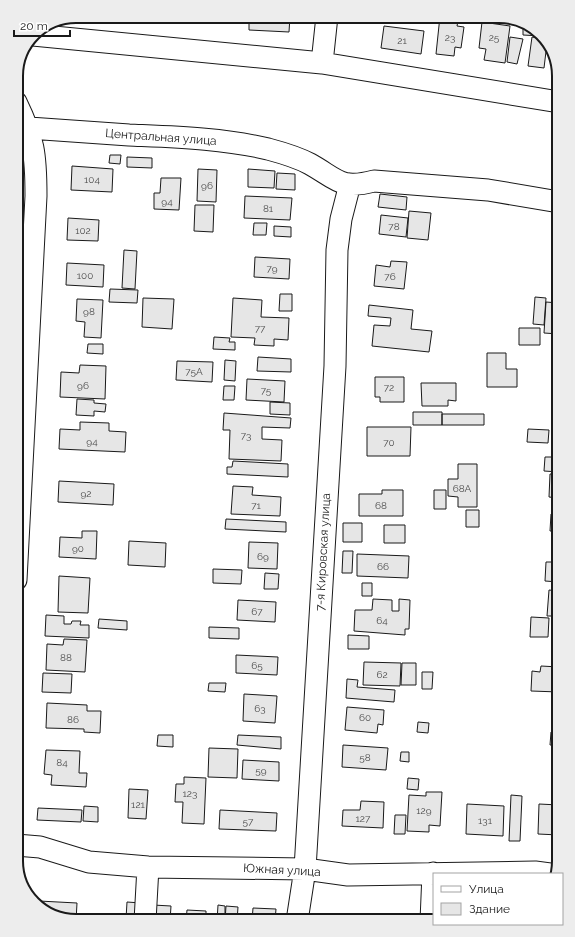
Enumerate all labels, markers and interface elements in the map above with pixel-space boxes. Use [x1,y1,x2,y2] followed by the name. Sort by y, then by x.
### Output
[14,12,70,38] scale bar
[20,19,48,33] text: 20 m
[445,32,455,43] house number: 23
[489,32,500,43] house number: 25
[397,35,407,46] house number: 21
[105,126,217,148] street label: Центральная улица
[84,174,100,185] house number: 104
[201,180,213,191] house number: 96
[161,196,173,207] house number: 94
[263,203,274,214] house number: 81
[388,221,400,232] house number: 78
[75,225,91,236] house number: 102
[266,263,278,274] house number: 79
[77,270,93,281] house number: 100
[384,271,396,282] house number: 76
[83,306,95,317] house number: 98
[255,323,266,334] house number: 77
[185,366,203,377] house number: 75А
[77,380,89,391] house number: 96
[384,382,394,393] house number: 72
[261,385,272,396] house number: 75
[241,430,251,441] house number: 73
[86,436,98,447] house number: 94
[383,437,395,448] house number: 70
[453,483,472,494] house number: 68А
[80,488,92,499] house number: 92
[313,493,333,611] street label: 7-я Кировская улица
[251,500,262,511] house number: 71
[375,500,387,511] house number: 68
[72,543,84,554] house number: 90
[257,551,269,562] house number: 69
[377,561,389,572] house number: 66
[251,606,263,617] house number: 67
[376,615,388,626] house number: 64
[60,652,72,663] house number: 88
[251,660,263,671] house number: 65
[376,669,388,680] house number: 62
[254,703,266,714] house number: 63
[359,712,371,723] house number: 60
[67,714,79,725] house number: 86
[359,752,371,763] house number: 58
[56,757,68,768] house number: 84
[255,765,267,776] house number: 59
[183,788,197,799] house number: 123
[131,799,146,810] house number: 121
[416,805,432,816] house number: 129
[356,813,371,824] house number: 127
[478,815,493,826] house number: 131
[243,816,254,827] house number: 57
[243,861,321,879] street label: Южная улица
[433,873,563,925] legend
[469,882,504,896] text: Улица
[469,902,510,916] text: Здание

